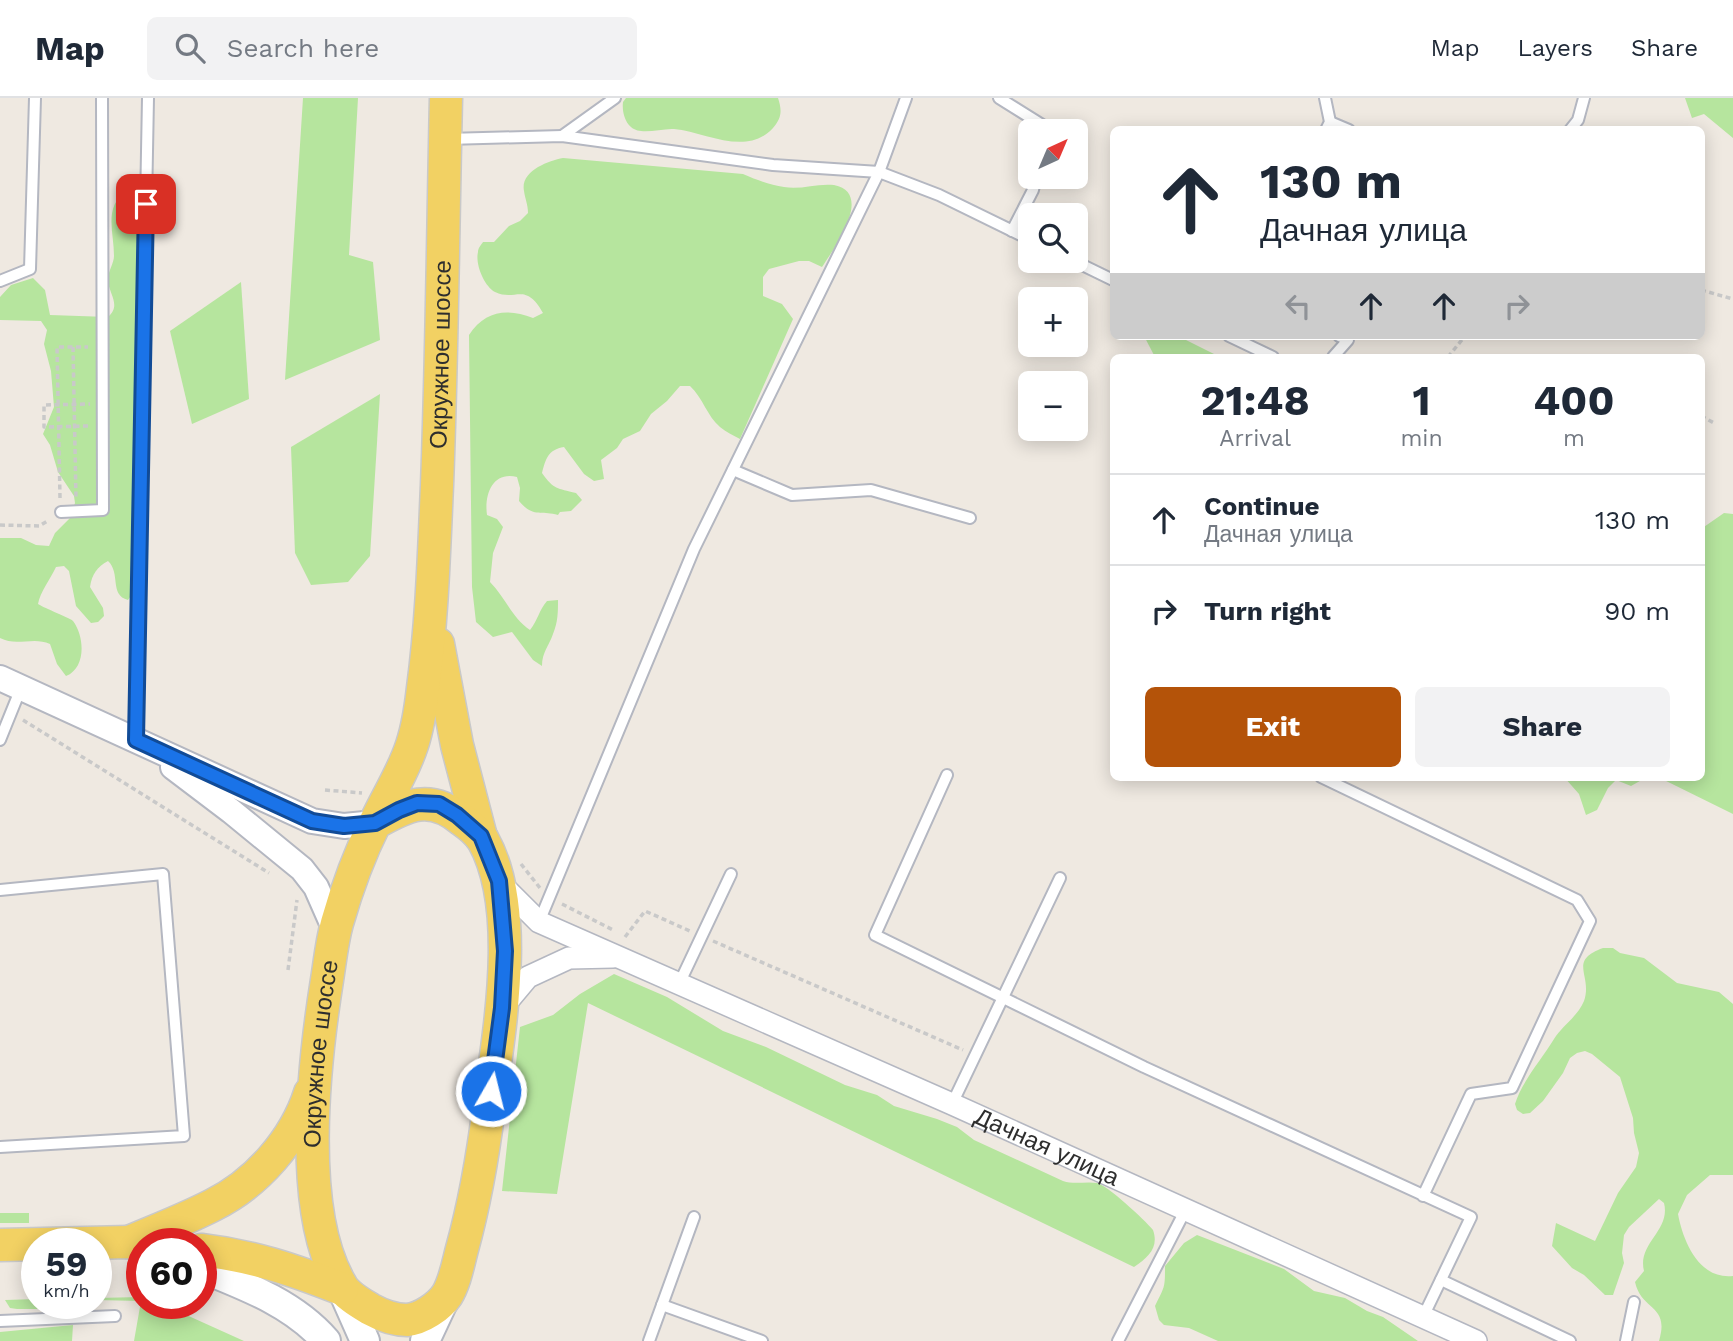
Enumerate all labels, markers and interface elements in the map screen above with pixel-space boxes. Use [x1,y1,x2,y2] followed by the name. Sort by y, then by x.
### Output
[147,17,637,80] search box
[35,29,105,68] text: Map
[171,29,209,67] icon: search
[227,33,379,63] text: Search here
[1431,34,1479,62] text: Map
[1517,34,1593,62] text: Layers
[1631,34,1698,62] text: Share
[1018,119,1088,189] north arrow
[1018,119,1088,441] map controls
[1260,152,1402,210] text: 130 m
[1145,154,1236,245] icon: ahead
[116,174,176,234] pin
[127,185,165,223] icon: arrive
[1018,203,1088,273] button: search
[1260,211,1467,249] text: Дачная улица
[424,260,457,449] street label: Окружное шоссе
[1018,287,1088,357] button: +
[1279,287,1317,325] icon: left
[1352,287,1390,325] icon: ahead
[1425,287,1463,325] icon: ahead
[1498,287,1536,325] icon: right
[1018,371,1088,441] button: −
[1201,376,1310,425] text: 21:48
[1412,376,1431,425] text: 1
[1533,376,1614,425] text: 400
[1219,425,1291,452] text: Arrival
[1400,425,1443,452] text: min
[1563,425,1585,452] text: m
[1204,491,1320,521] text: Continue
[1145,501,1183,539] icon: ahead
[1595,505,1670,535] text: 130 m
[1204,521,1353,548] text: Дачная улица
[1145,592,1183,630] icon: right
[1204,596,1331,626] text: Turn right
[1604,596,1670,626] text: 90 m
[1145,687,1401,767] button: Exit
[1415,687,1670,767] button: Share
[299,958,344,1148] street label: Окружное шоссе
[454,1054,528,1128] position arrow
[970,1102,1124,1192] street label: Дачная улица
[126,1228,217,1319] speed limit sign: 60
[46,1243,87,1285] text: 59
[43,1280,90,1301] text: km/h

